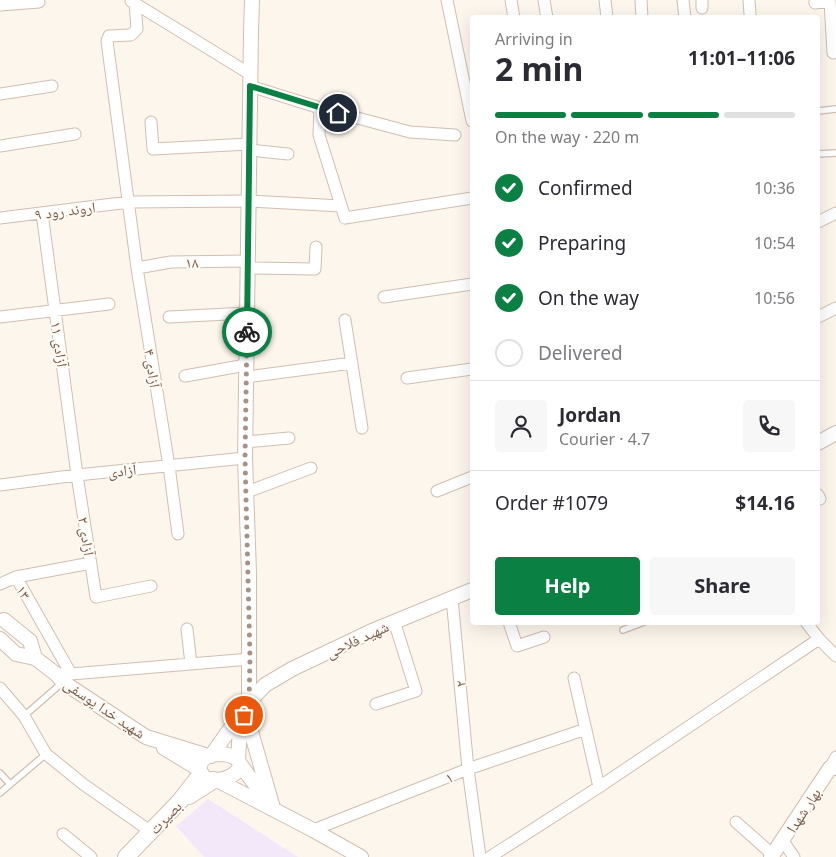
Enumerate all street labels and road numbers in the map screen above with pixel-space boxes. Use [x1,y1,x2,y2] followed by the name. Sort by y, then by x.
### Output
[33,196,97,224] street label: اروند رود ۹
[185,252,199,272] street label: ۱۸
[46,320,73,369] street label: آزادی ۱۱
[139,347,166,390] street label: آزادی ۴
[107,458,138,482] street label: آزادی
[73,515,100,558] street label: آزادی ۲
[12,581,36,603] street label: ۱۳
[322,616,392,663] street label: شهید فلاحی
[60,673,150,744] street label: شهید خدا یوسفی
[450,680,470,688] street label: ۲
[442,766,456,788] street label: ۱
[781,784,825,836] street label: بهار شهدا
[144,796,186,838] street label: بصیرت

